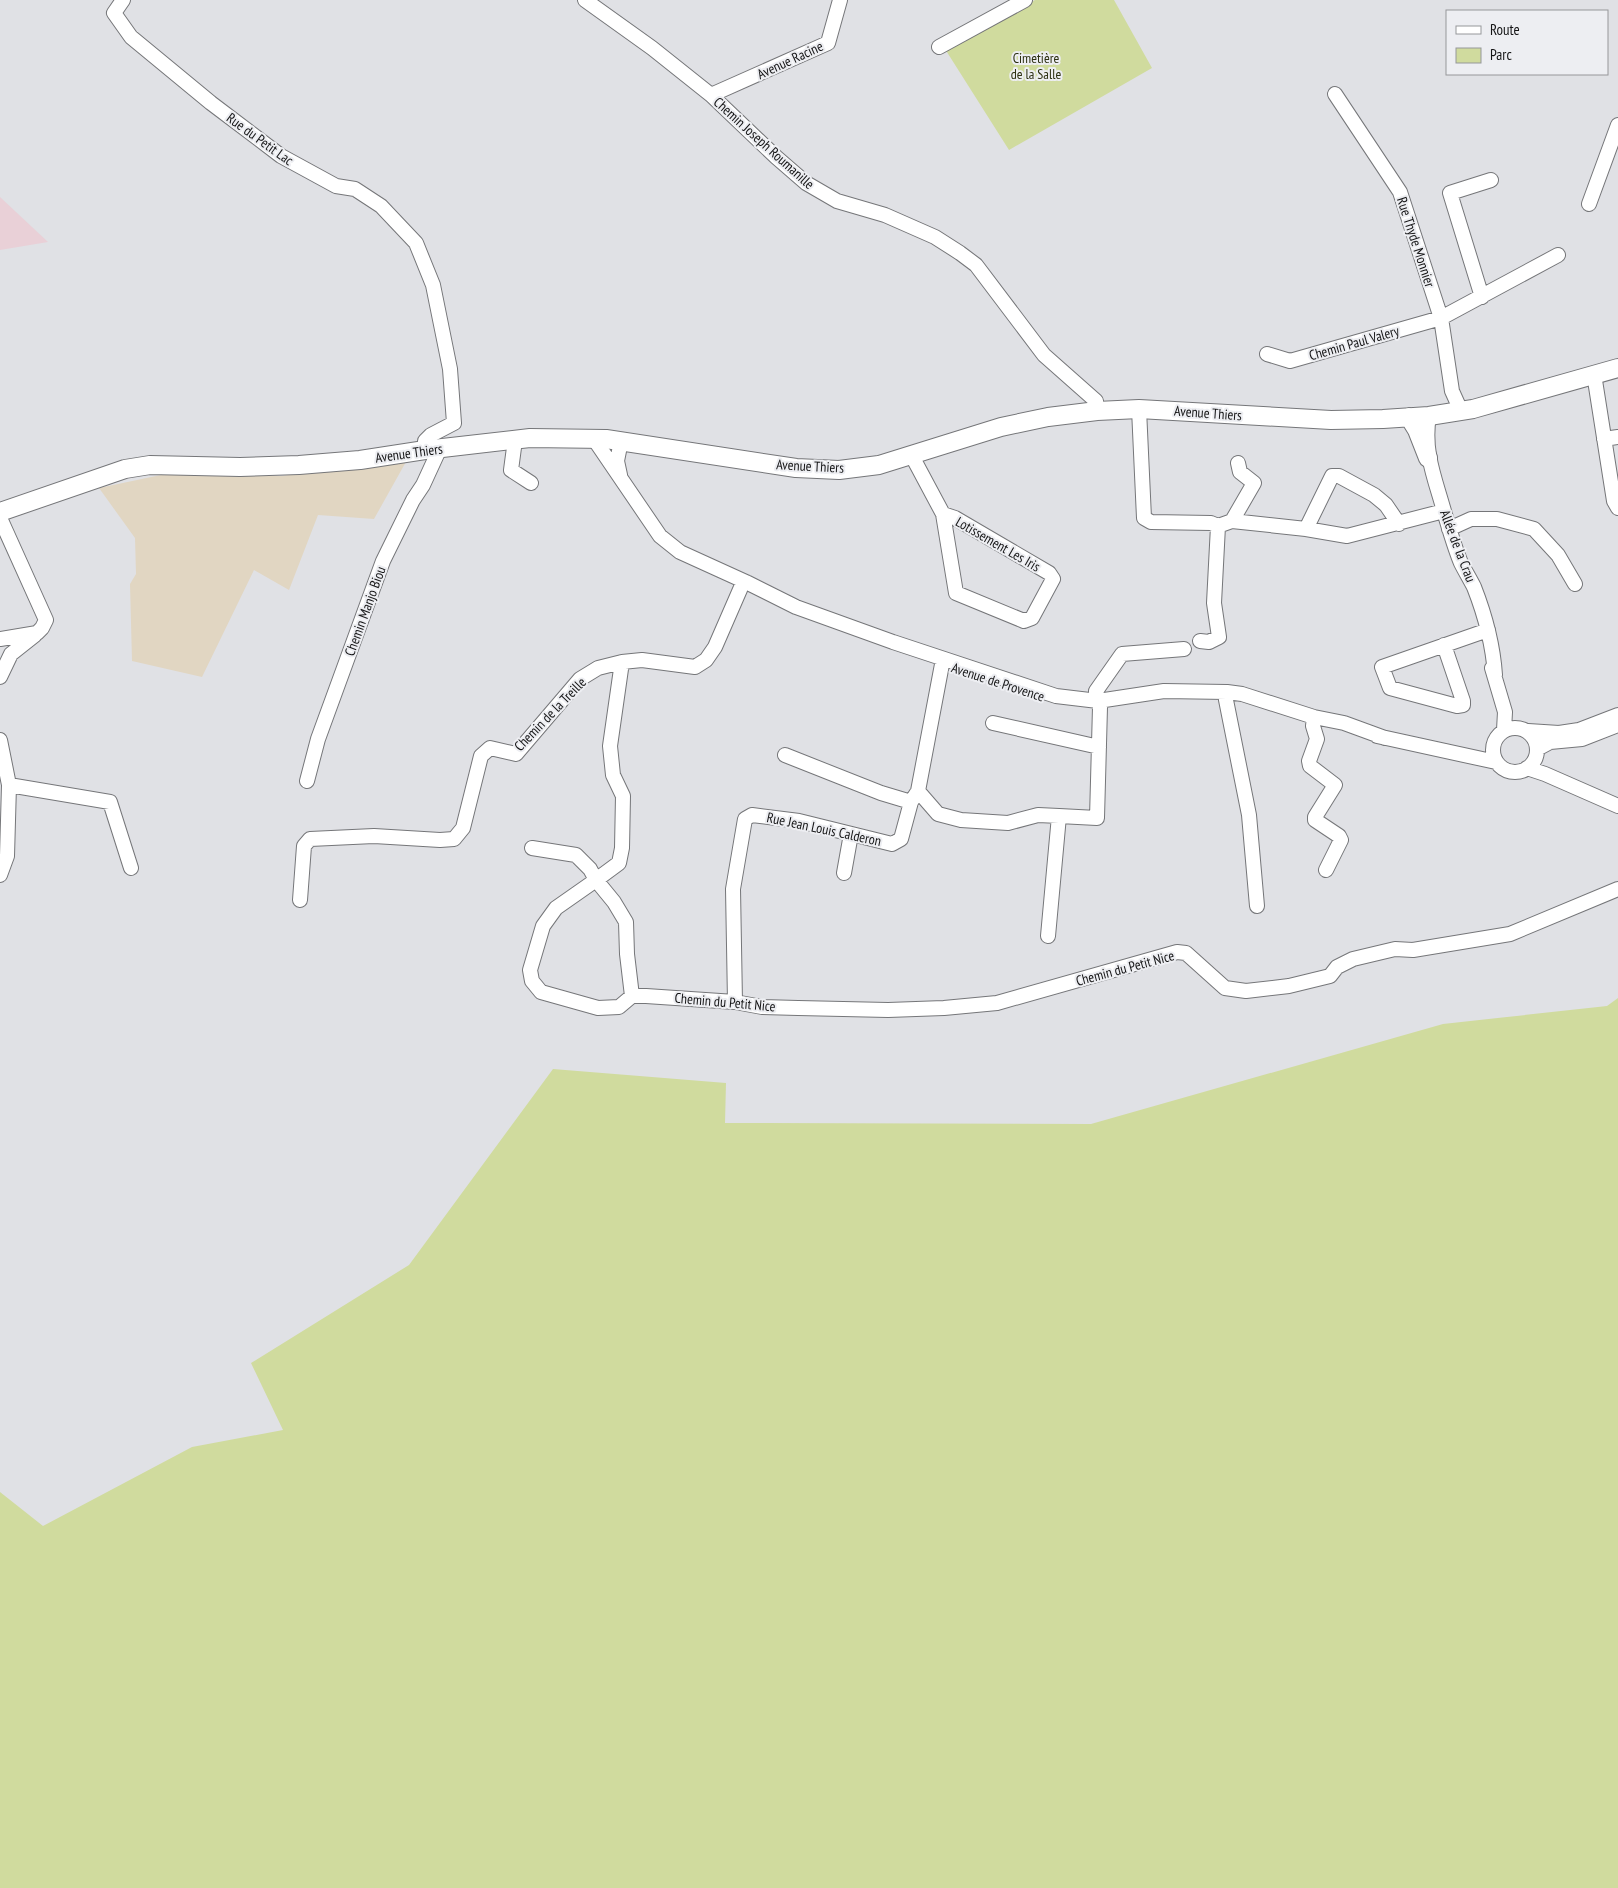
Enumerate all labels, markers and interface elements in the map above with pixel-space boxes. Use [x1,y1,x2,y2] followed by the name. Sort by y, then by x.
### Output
[1446,10,1608,75] legend
[1490,20,1520,39] text: Route
[754,37,826,83] street label: Avenue Racine
[1490,45,1512,64] text: Parc
[1011,49,1061,83] park label: Cimetière de la Salle
[710,93,818,193] street label: Chemin Joseph Roumanille
[223,109,297,169] street label: Rue du Petit Lac
[1393,195,1439,289] street label: Rue Thyde Monnier
[1307,321,1402,364] street label: Chemin Paul Valery
[1174,402,1243,424] street label: Avenue Thiers
[374,439,444,467] street label: Avenue Thiers
[776,455,845,477] street label: Avenue Thiers
[1436,507,1480,585] street label: Allée de la Crau
[952,513,1044,576] street label: Lotissement Les Iris
[340,564,390,658] street label: Chemin Manjo Biou
[949,658,1047,706] street label: Avenue de Provence
[510,673,590,755] street label: Chemin de la Treille
[765,808,883,850] street label: Rue Jean Louis Calderon
[1074,946,1176,990] street label: Chemin du Petit Nice
[674,989,776,1015] street label: Chemin du Petit Nice

